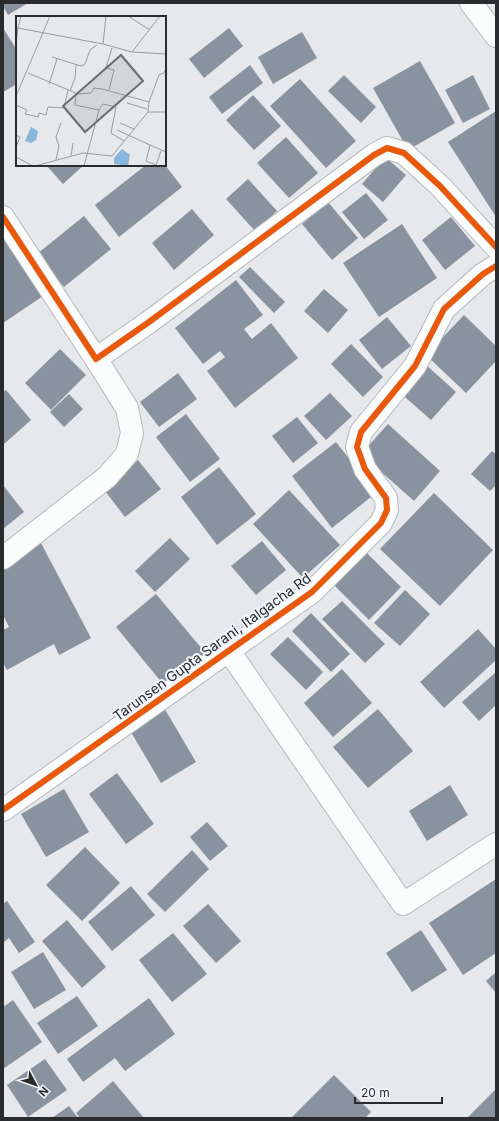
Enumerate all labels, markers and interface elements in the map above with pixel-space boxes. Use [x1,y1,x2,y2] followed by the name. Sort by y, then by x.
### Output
[16,16,166,166] inset map
[109,569,314,724] street label: Tarunsen Gupta Sarani, Italgacha Rd
[16,1065,56,1105] north arrow
[355,1079,442,1105] scale bar
[36,1084,52,1099] text: N
[361,1085,390,1100] text: 20 m

